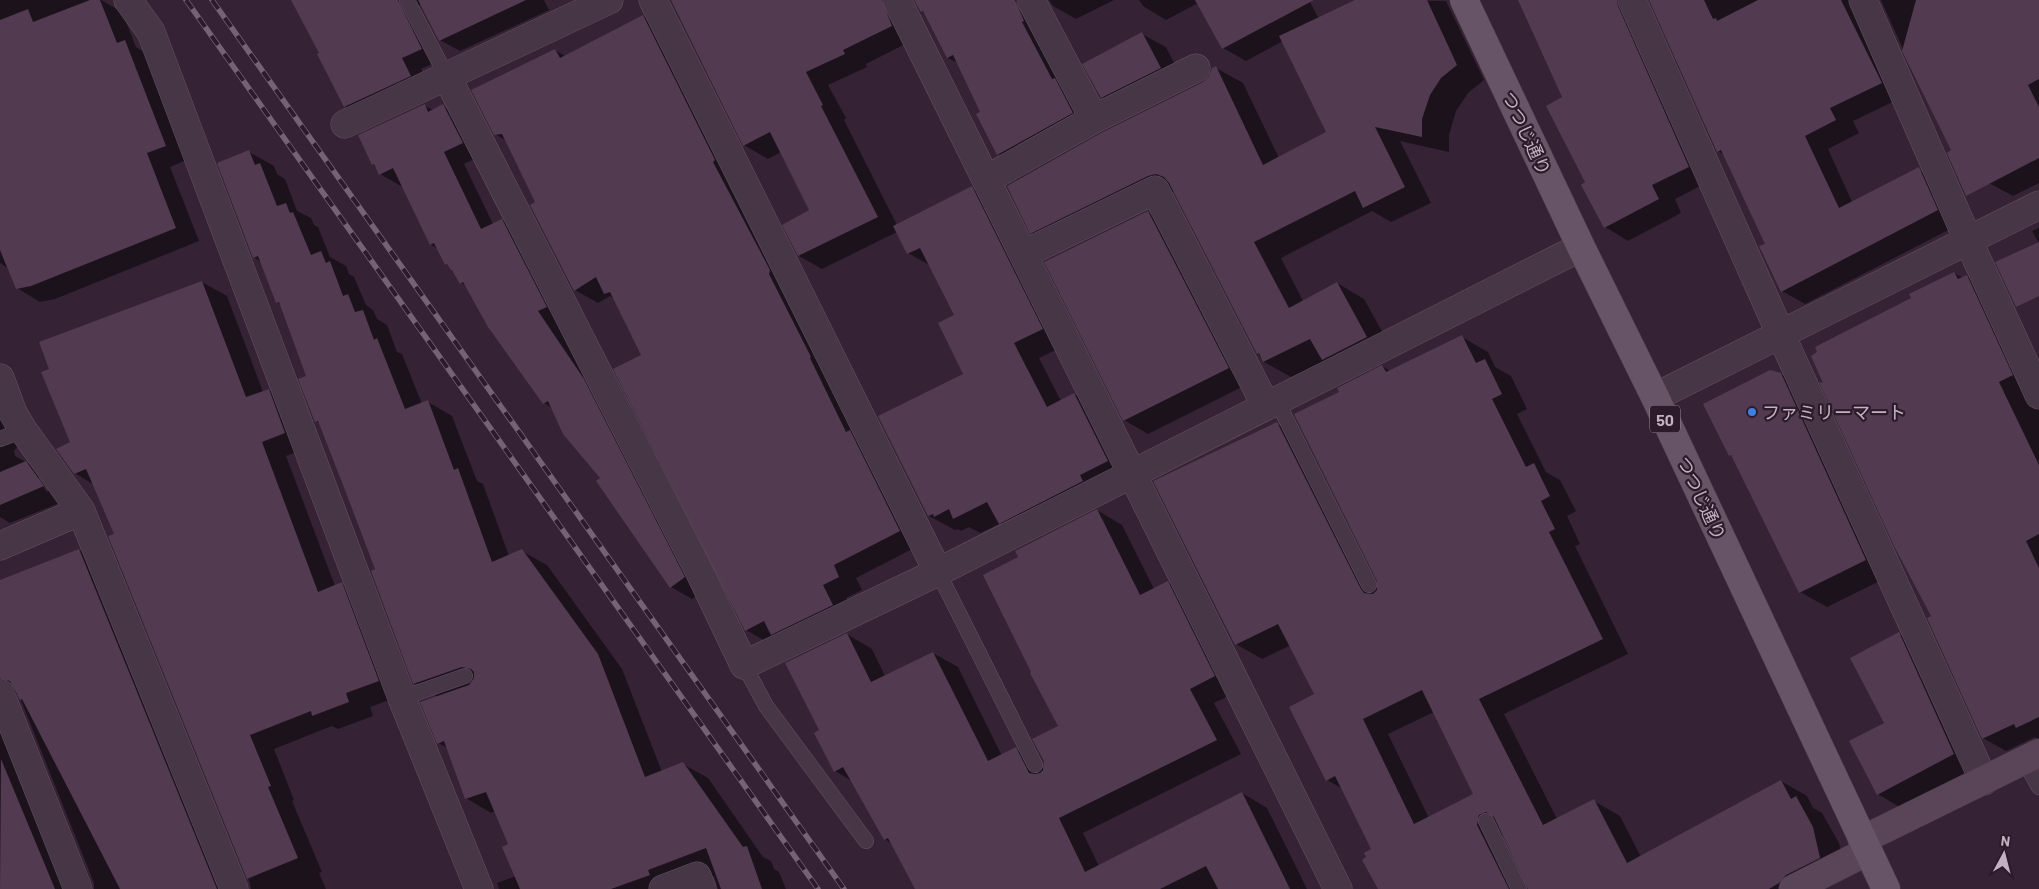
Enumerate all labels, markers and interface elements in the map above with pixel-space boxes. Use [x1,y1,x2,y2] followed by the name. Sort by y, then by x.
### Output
[1498,88,1556,178] street label: つつじ通り
[1762,401,1906,423] place label: ファミリーマート
[1650,406,1680,432] road number: 50
[1746,406,1758,418] marker: ファミリーマート
[1673,453,1731,543] street label: つつじ通り
[1979,829,2029,879] north arrow
[2000,832,2011,850] text: N

